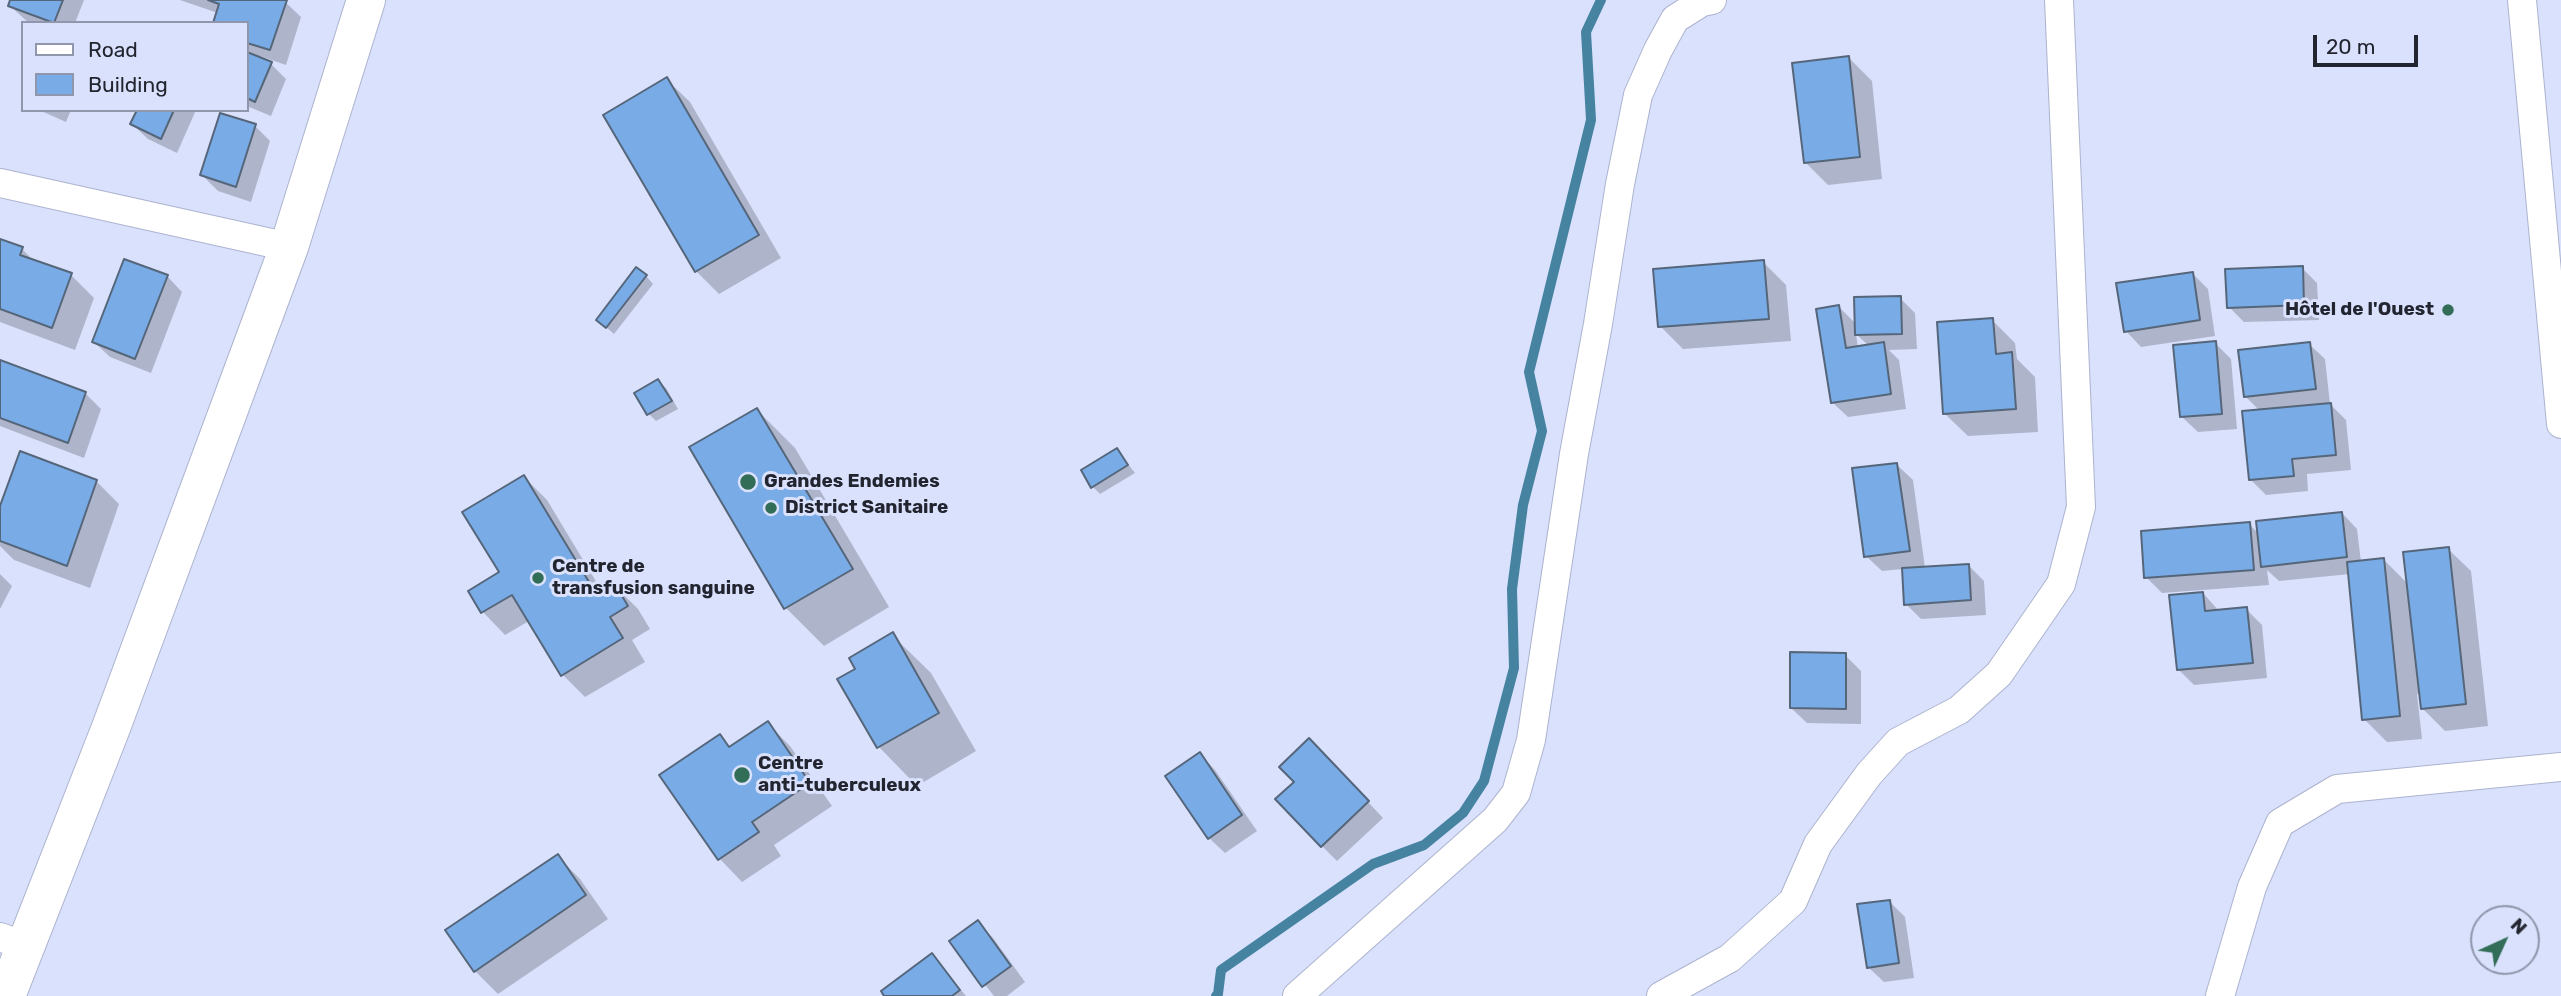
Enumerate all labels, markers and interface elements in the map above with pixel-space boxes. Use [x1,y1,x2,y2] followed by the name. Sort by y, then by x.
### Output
[21,21,248,112] legend
[2316,21,2421,65] scale bar
[2326,34,2375,59] text: 20 m
[88,37,138,62] text: Road
[88,72,168,97] text: Building
[2285,299,2434,321] place label: Hôtel de l'Ouest
[2440,302,2456,318] marker: Hôtel de l'Ouest
[764,471,940,493] place label: Grandes Endemies
[738,472,758,492] marker: Grandes Endemies
[785,497,948,519] place label: District Sanitaire
[763,500,779,516] marker: District Sanitaire
[552,556,755,600] place label: Centre de transfusion sanguine
[530,570,546,586] marker: Centre de transfusion sanguine
[758,753,921,797] place label: Centre anti-tuberculeux
[732,765,752,785] marker: Centre anti-tuberculeux
[2470,905,2540,975] north arrow
[2506,913,2532,939] text: N

